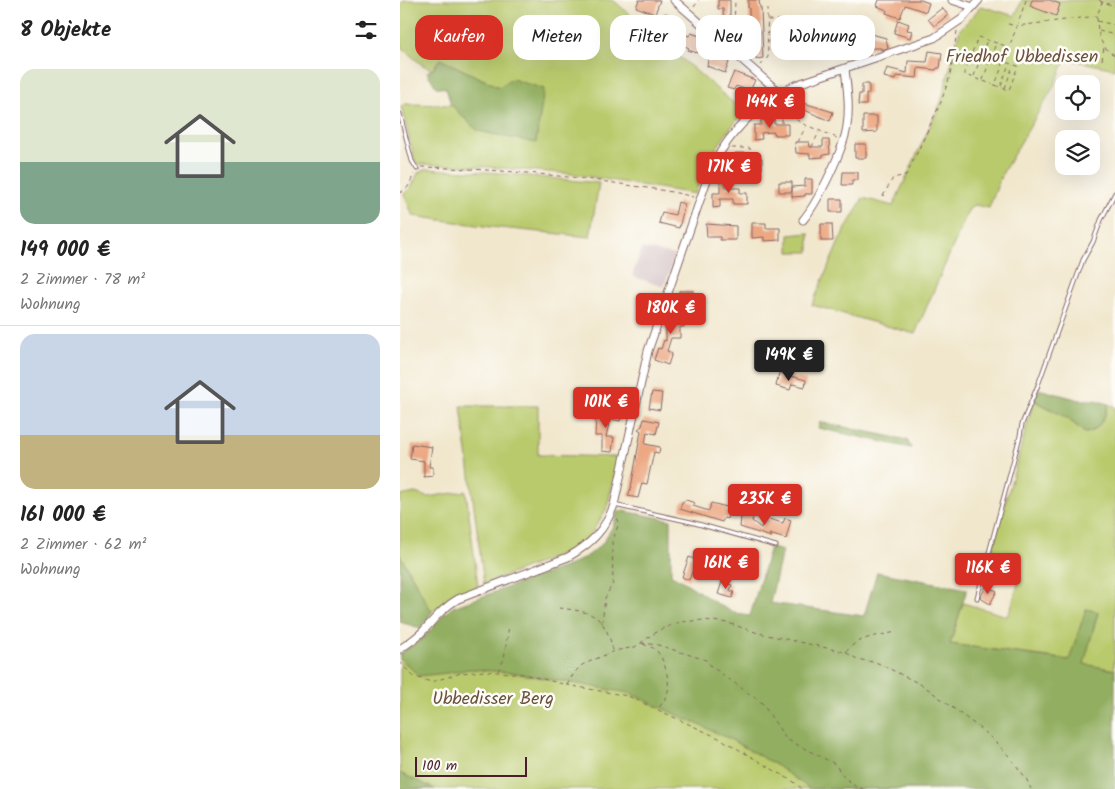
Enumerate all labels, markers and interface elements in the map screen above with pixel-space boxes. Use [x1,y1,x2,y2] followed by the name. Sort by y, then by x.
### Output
[20,14,111,47] text: 8 Objekte
[415,15,503,60] chip: Kaufen
[513,15,600,60] chip: Mieten
[610,15,686,60] chip: Filter
[696,15,761,60] chip: Neu
[771,15,875,60] chip: Wohnung
[352,16,380,44] icon: filters
[946,43,1098,72] park label: Friedhof Ubbedissen
[1055,75,1100,175] map controls
[1055,75,1100,120] button: locate
[729,86,811,129] pin: 144K €
[746,90,794,115] text: 144K €
[155,101,245,191] icon: home
[1055,130,1100,175] button: layers
[688,152,770,194] pin: 171K €
[707,155,751,180] text: 171K €
[20,234,110,267] text: 149 000 €
[20,267,145,292] text: 2 Zimmer · 78 m²
[20,292,81,317] text: Wohnung
[630,292,712,335] pin: 180K €
[647,296,695,321] text: 180K €
[748,340,830,382] pin: 149K €
[765,343,813,368] text: 149K €
[155,367,245,457] icon: home
[565,386,647,429] pin: 101K €
[584,390,628,415] text: 101K €
[724,484,806,526] pin: 235K €
[739,487,791,512] text: 235K €
[20,499,106,532] text: 161 000 €
[20,532,146,557] text: 2 Zimmer · 62 m²
[685,548,767,590] pin: 161K €
[704,551,748,576] text: 161K €
[947,552,1029,595] pin: 116K €
[966,556,1010,581] text: 116K €
[20,557,81,582] text: Wohnung
[432,685,554,714] park label: Ubbedisser Berg
[415,754,528,777] scale bar
[422,755,457,777] text: 100 m

